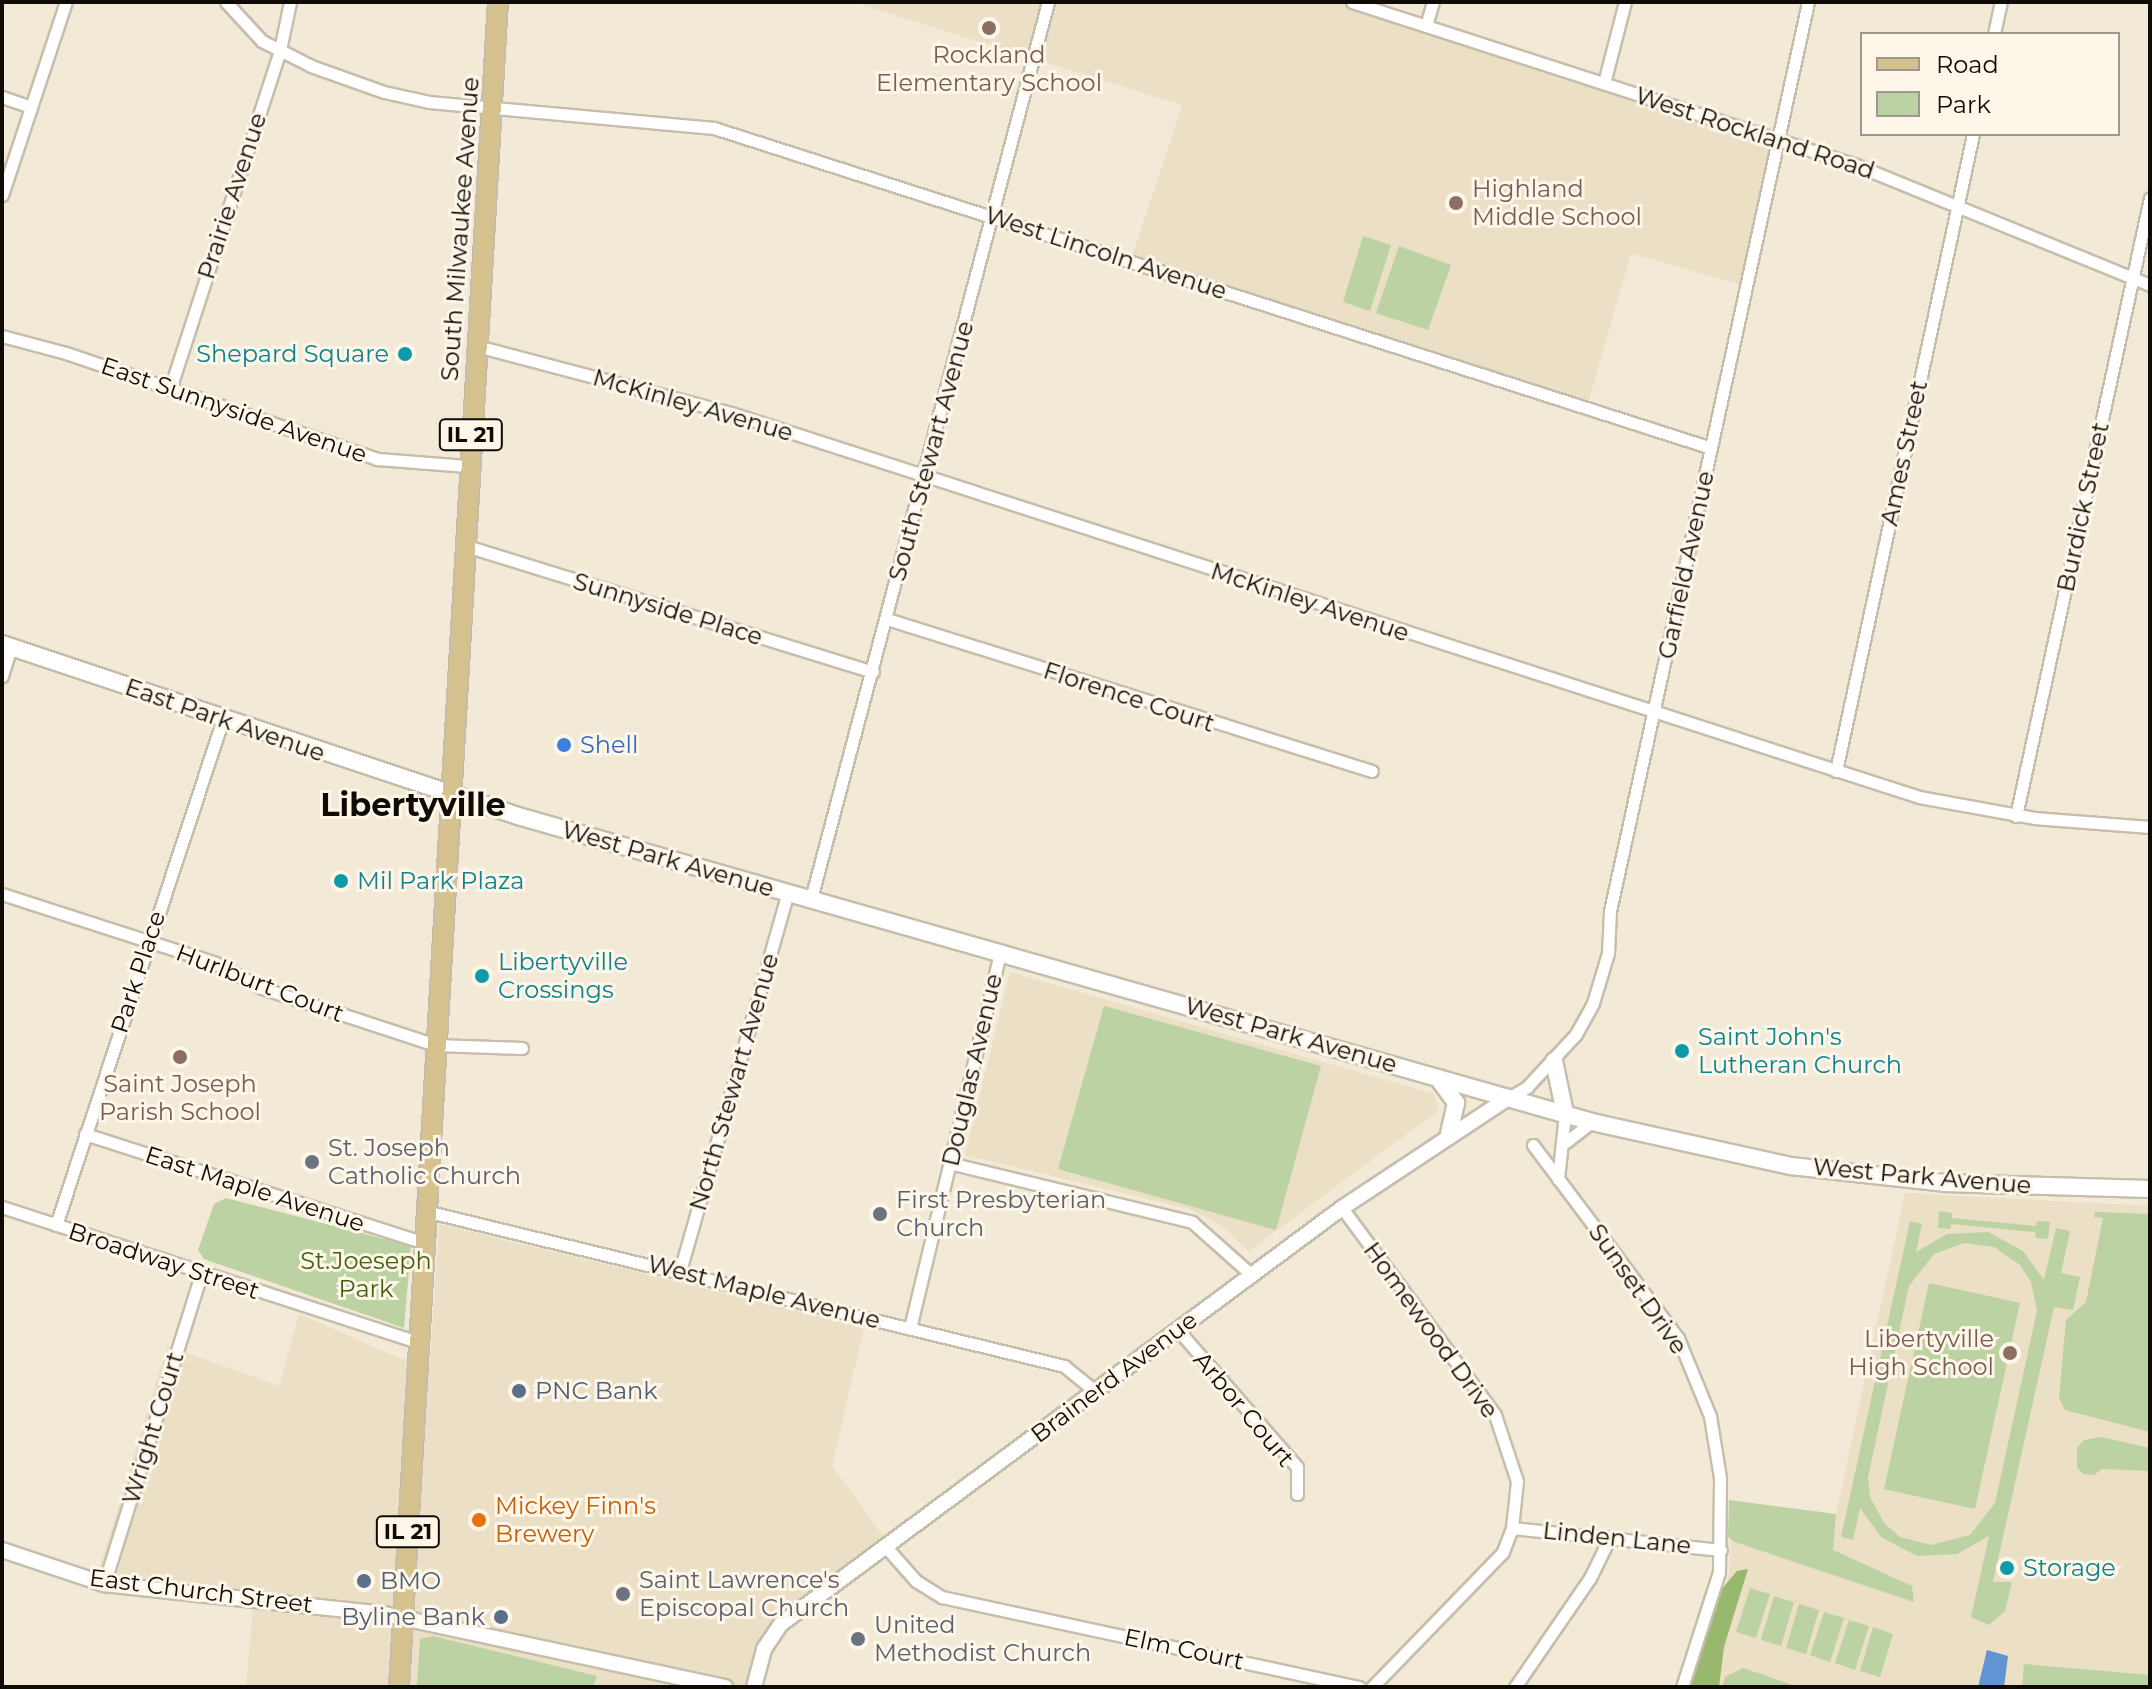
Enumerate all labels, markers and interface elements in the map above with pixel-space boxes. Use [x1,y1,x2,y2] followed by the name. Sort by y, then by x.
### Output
[980,19,998,37] marker: Rockland Elementary School
[1860,32,2120,136] legend
[876,41,1102,97] place label: Rockland Elementary School
[1936,50,1999,79] text: Road
[435,76,485,382] street label: South Milwaukee Avenue
[1632,81,1878,185] street label: West Rockland Road
[1936,90,1991,119] text: Park
[192,109,272,283] street label: Prairie Avenue
[1472,175,1642,231] place label: Highland Middle School
[1447,194,1465,212] marker: Highland Middle School
[982,200,1230,306] street label: West Lincoln Avenue
[882,318,980,584] street label: South Stewart Avenue
[196,340,389,368] place label: Shepard Square
[396,345,414,363] marker: Shepard Square
[97,351,371,469] street label: East Sunnyside Avenue
[590,363,796,447] street label: McKinley Avenue
[1875,378,1933,528] street label: Ames Street
[437,417,505,453] road number: IL 21
[2051,419,2115,595] street label: Burdick Street
[1652,468,1720,662] street label: Garfield Avenue
[1207,556,1413,648] street label: McKinley Avenue
[570,566,766,652] street label: Sunnyside Place
[1040,656,1218,738] street label: Florence Court
[121,672,329,768] street label: East Park Avenue
[580,731,638,759] place label: Shell
[555,736,573,754] marker: Shell
[320,786,506,824] district label: Libertyville
[559,815,777,903] street label: West Park Avenue
[357,867,525,895] place label: Mil Park Plaza
[332,872,350,890] marker: Mil Park Plaza
[105,907,171,1037] street label: Park Place
[172,938,348,1028] street label: Hurlburt Court
[498,948,628,1004] place label: Libertyville Crossings
[683,950,785,1214] street label: North Stewart Avenue
[473,967,491,985] marker: Libertyville Crossings
[936,971,1008,1169] street label: Douglas Avenue
[1182,991,1400,1079] street label: West Park Avenue
[1698,1023,1902,1079] place label: Saint John's Lutheran Church
[1673,1042,1691,1060] marker: Saint John's Lutheran Church
[171,1048,189,1066] marker: Saint Joseph Parish School
[99,1070,261,1126] place label: Saint Joseph Parish School
[328,1134,521,1190] place label: St. Joseph Catholic Church
[142,1140,368,1238] street label: East Maple Avenue
[1812,1152,2032,1200] street label: West Park Avenue
[303,1153,321,1171] marker: St. Joseph Catholic Church
[896,1186,1106,1242] place label: First Presbyterian Church
[871,1205,889,1223] marker: First Presbyterian Church
[65,1217,263,1305] street label: Broadway Street
[1583,1218,1693,1360] street label: Sunset Drive
[1357,1236,1505,1424] street label: Homewood Drive
[300,1247,432,1303] park label: St.Joeseph Park
[645,1249,883,1335] street label: West Maple Avenue
[1025,1305,1203,1449] street label: Brainerd Avenue
[1848,1325,1994,1381] place label: Libertyville High School
[2001,1344,2019,1362] marker: Libertyville High School
[1188,1346,1300,1472] street label: Arbor Court
[116,1348,190,1508] street label: Wright Court
[535,1377,658,1405] place label: PNC Bank
[510,1382,528,1400] marker: PNC Bank
[495,1492,656,1548] place label: Mickey Finn's Brewery
[470,1511,488,1529] marker: Mickey Finn's Brewery
[374,1514,442,1550] road number: IL 21
[1541,1516,1693,1560] street label: Linden Lane
[2023,1554,2116,1582] place label: Storage
[1998,1559,2016,1577] marker: Storage
[88,1563,314,1619] street label: East Church Street
[639,1566,849,1622] place label: Saint Lawrence's Episcopal Church
[380,1567,441,1595] place label: BMO
[355,1572,373,1590] marker: BMO
[614,1585,632,1603] marker: Saint Lawrence's Episcopal Church
[341,1603,485,1631] place label: Byline Bank
[492,1608,510,1626] marker: Byline Bank
[874,1611,1091,1667] place label: United Methodist Church
[1122,1622,1246,1676] street label: Elm Court
[849,1630,867,1648] marker: United Methodist Church

